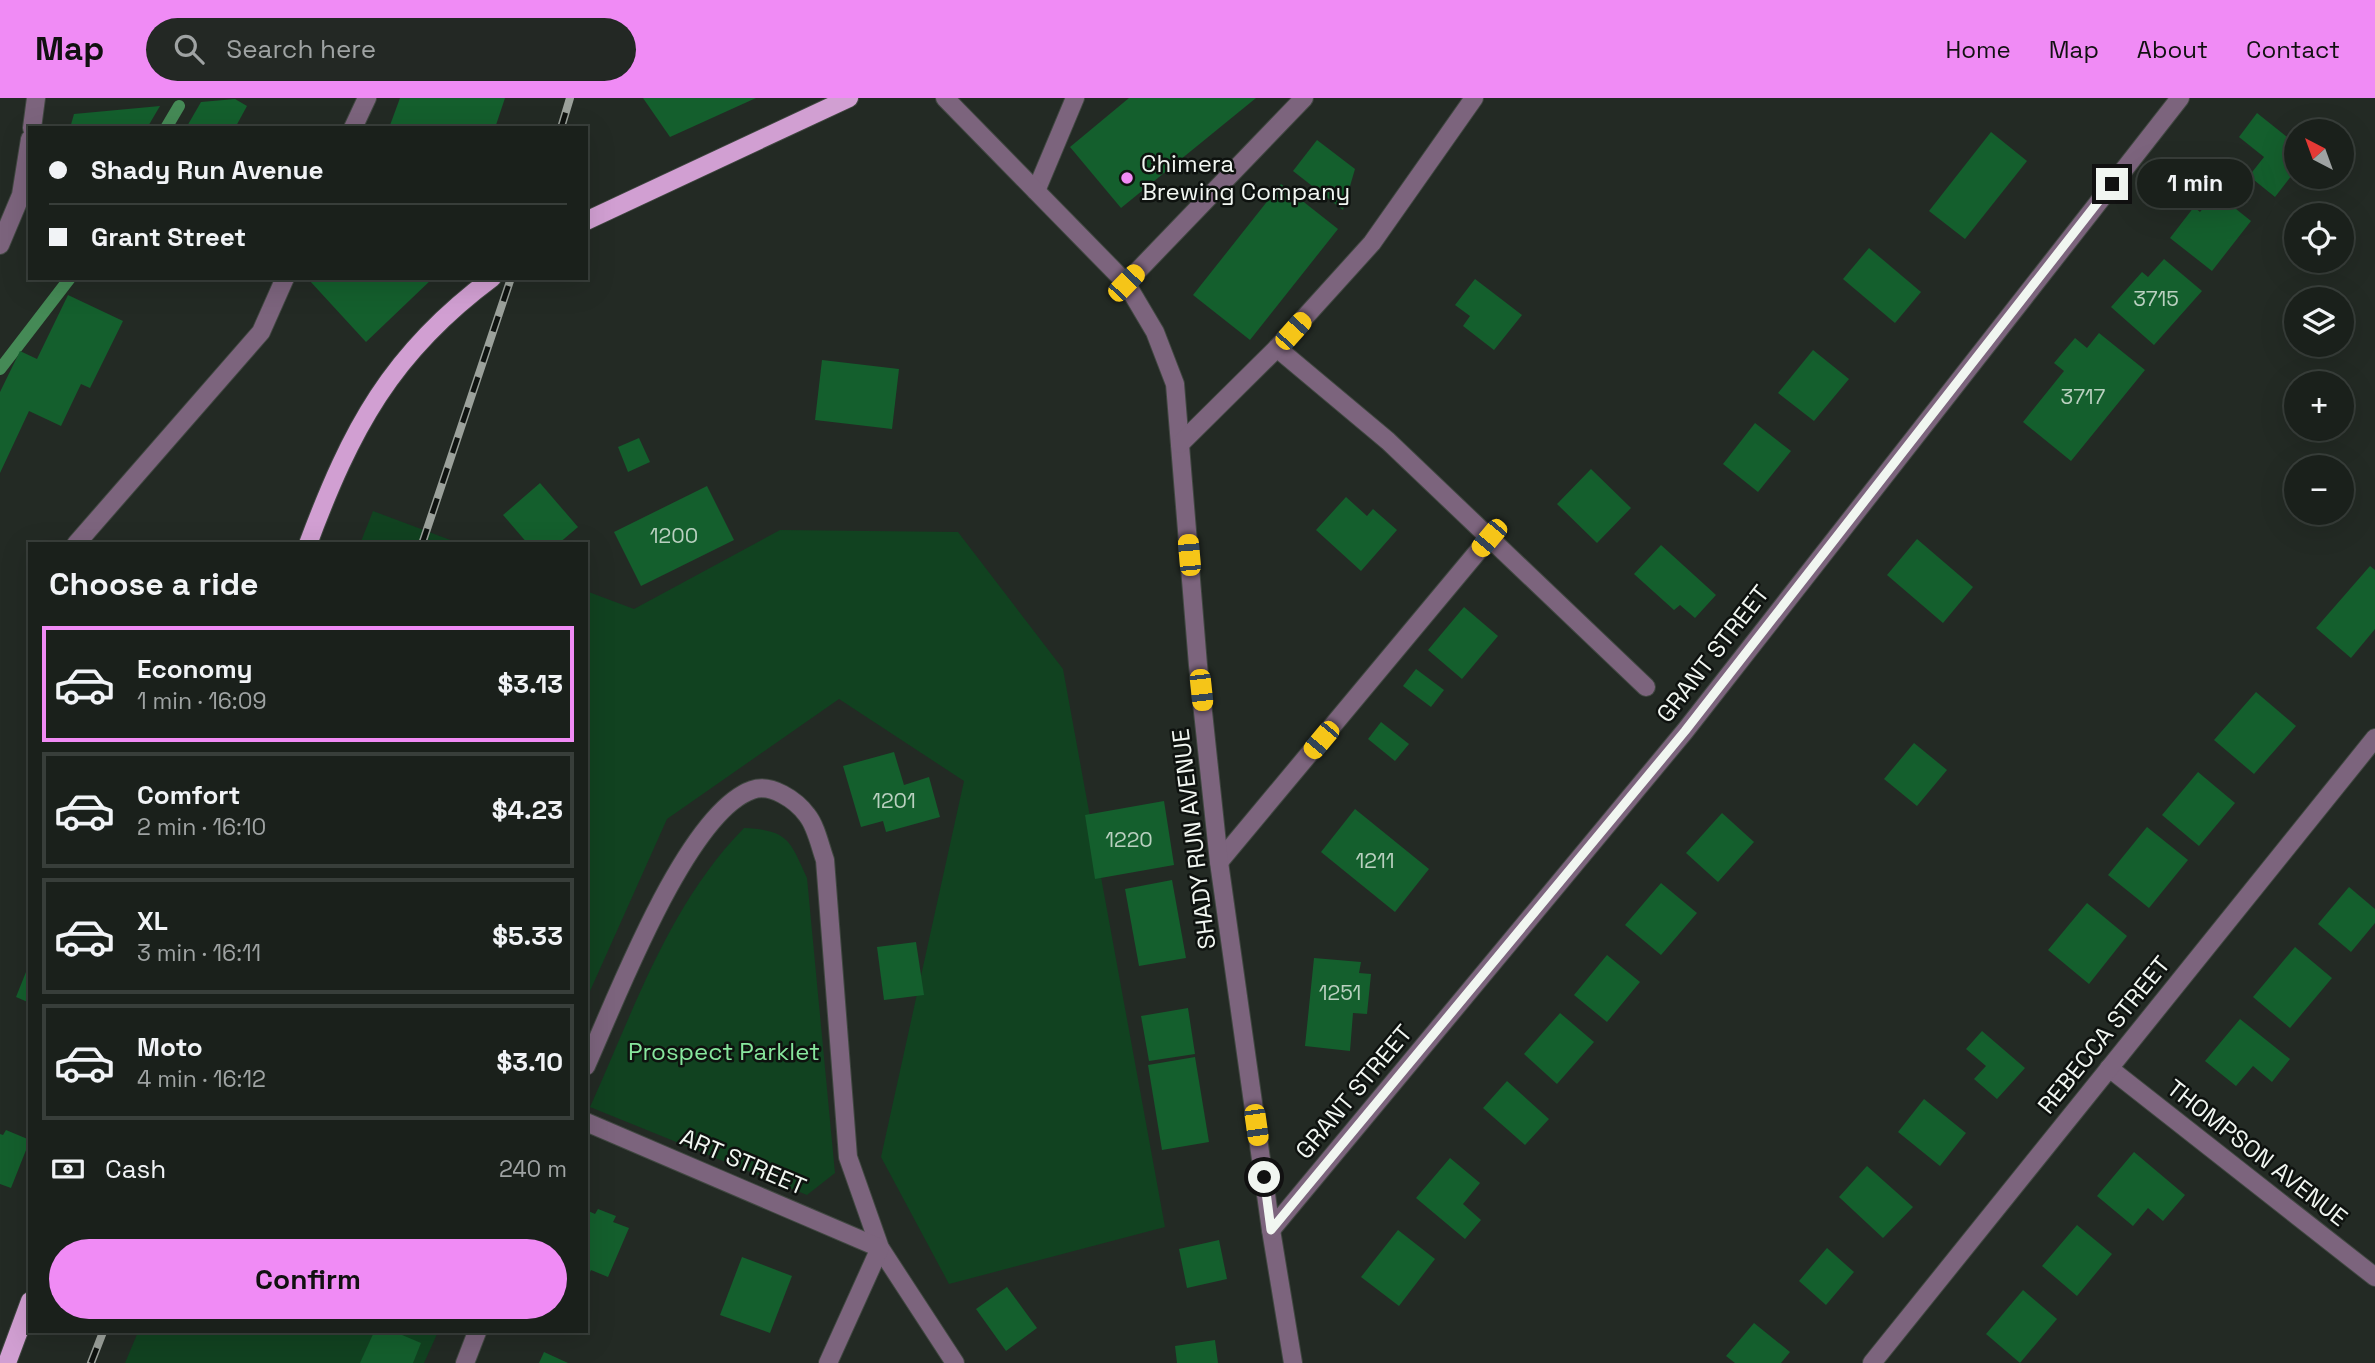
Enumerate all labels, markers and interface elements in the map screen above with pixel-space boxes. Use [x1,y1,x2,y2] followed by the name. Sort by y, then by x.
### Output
[146,18,636,81] search box
[35,28,104,70] text: Map
[170,30,208,68] icon: search
[226,32,376,66] text: Search here
[1945,34,2011,65] text: Home
[2049,34,2099,65] text: Map
[2137,34,2208,65] text: About
[2246,34,2340,65] text: Contact
[2284,119,2354,189] north arrow
[2284,119,2354,525] map controls
[1141,148,1350,207] place label: Chimera Brewing Company
[91,153,323,187] text: Shady Run Avenue
[2136,160,2252,208] callout: 1 min
[2096,168,2128,200] route end
[2167,168,2223,198] text: 1 min
[1119,170,1135,186] marker: Chimera Brewing Company
[2284,203,2354,273] button: locate
[91,220,246,254] text: Grant Street
[1104,261,1149,305] car
[2133,285,2179,312] house number: 3715
[2284,287,2354,357] button: layers
[1272,308,1315,354] car
[2284,371,2354,441] button: +
[2061,383,2106,410] house number: 3717
[2284,455,2354,525] button: −
[1468,515,1511,561] car
[650,522,698,549] house number: 1200
[1177,533,1202,577] car
[49,564,259,604] text: Choose a ride
[1649,579,1776,729] street label: GRANT STREET
[137,652,253,686] text: Economy
[53,653,116,716] icon: car
[497,667,563,701] text: $3.13
[1189,668,1214,712] car
[137,686,267,716] text: 1 min · 16:09
[1300,717,1343,763] car
[1165,727,1222,951] street label: SHADY RUN AVENUE
[137,778,240,812] text: Comfort
[53,779,116,842] icon: car
[872,787,916,814] house number: 1201
[492,793,563,827] text: $4.23
[137,812,266,842] text: 2 min · 16:10
[1105,826,1153,853] house number: 1220
[1356,847,1395,874] house number: 1211
[137,904,168,938] text: XL
[53,905,116,968] icon: car
[492,919,563,953] text: $5.33
[137,938,261,968] text: 3 min · 16:11
[2031,950,2177,1120] street label: REBECCA STREET
[1319,979,1361,1006] house number: 1251
[1288,1018,1419,1165] street label: GRANT STREET
[137,1030,203,1064] text: Moto
[53,1031,116,1094] icon: car
[628,1036,820,1067] park label: Prospect Parklet
[496,1045,563,1079] text: $3.10
[137,1064,266,1094] text: 4 min · 16:12
[2161,1072,2354,1233] street label: THOMPSON AVENUE
[1243,1103,1270,1147] car
[675,1121,811,1202] street label: ART STREET
[49,1150,87,1188] icon: cash
[105,1152,166,1186] text: Cash
[499,1154,567,1184] text: 240 m
[1248,1161,1280,1193] route start
[49,1239,567,1319] button: Confirm

